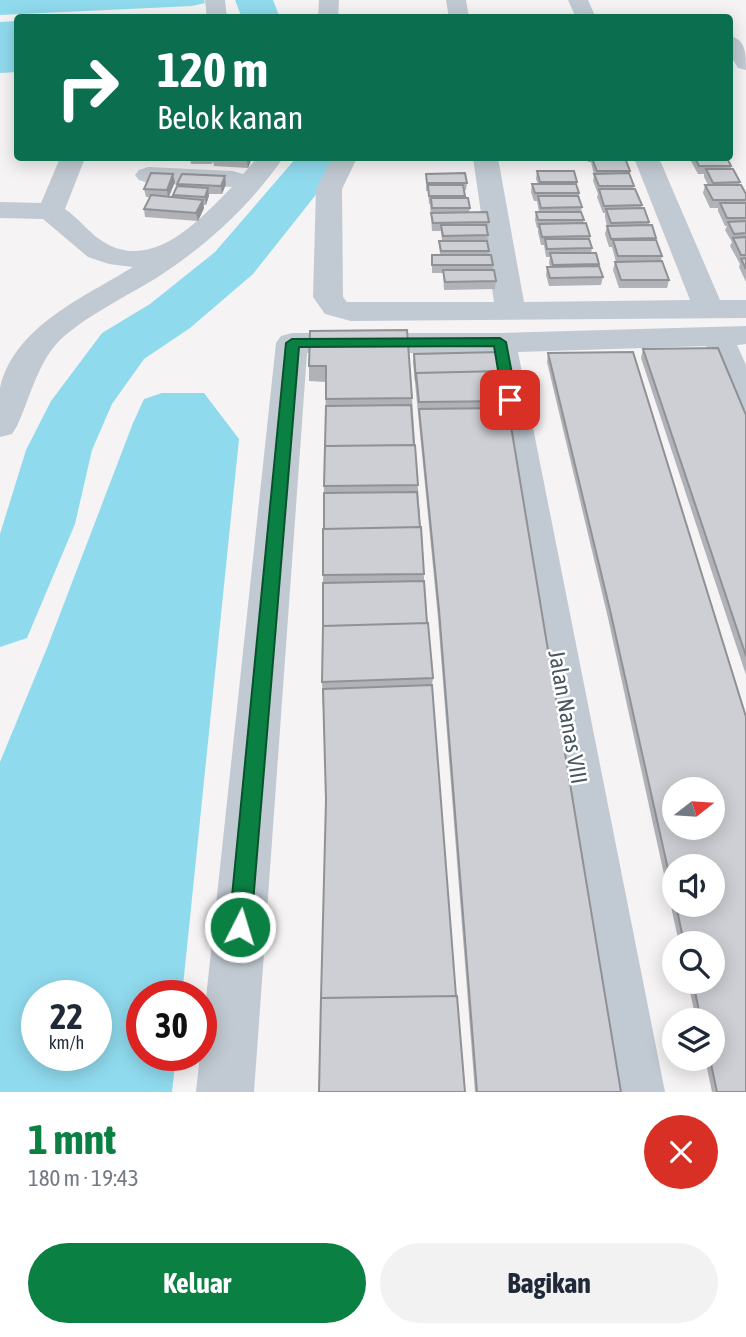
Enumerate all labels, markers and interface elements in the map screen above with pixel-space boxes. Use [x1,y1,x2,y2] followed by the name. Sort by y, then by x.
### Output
[157,41,268,97] text: 120 m
[42,42,133,133] icon: right
[157,99,303,136] text: Belok kanan
[480,370,540,430] pin
[491,381,529,419] icon: arrive
[543,648,593,786] street label: Jalan Nanas VIII
[662,777,724,840] north arrow
[662,777,725,1071] map controls
[662,854,725,917] button: sound
[203,890,277,964] position arrow
[662,931,725,994] button: search
[126,980,217,1071] speed limit sign: 30
[50,996,83,1036] text: 22
[662,1008,725,1071] button: layers
[49,1032,84,1053] text: km/h
[28,1115,116,1163] text: 1 mnt
[644,1115,718,1189] button: close
[28,1165,139,1191] text: 180 m · 19:43
[28,1243,366,1323] button: Keluar
[380,1243,718,1323] button: Bagikan

